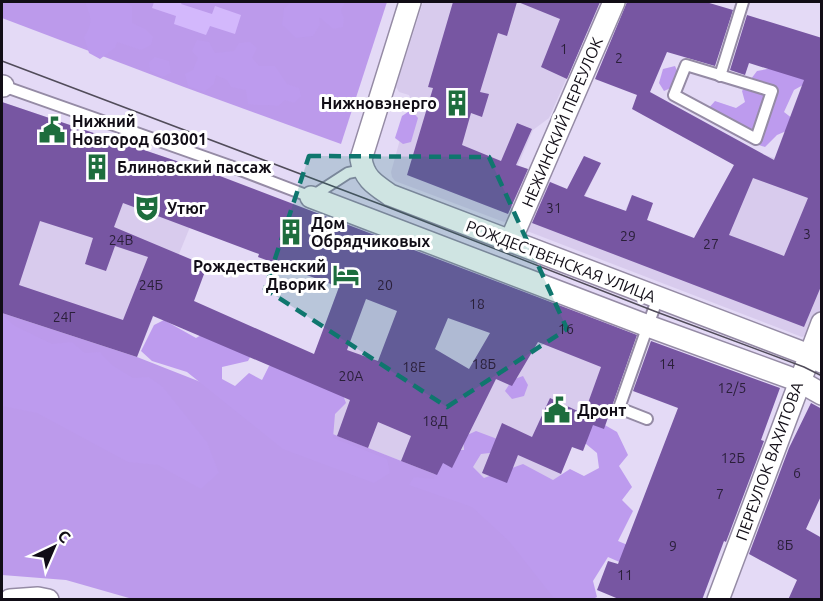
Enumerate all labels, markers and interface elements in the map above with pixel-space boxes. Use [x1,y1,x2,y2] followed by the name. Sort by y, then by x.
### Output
[517,34,606,210] street label: НЕЖИНСКИЙ ПЕРЕУЛОК
[560,41,568,57] house number: 1
[615,50,623,66] house number: 2
[442,88,472,118] building icon: Нижновэнерго
[321,94,437,112] place label: Нижновэнерго
[72,112,207,148] place label: Нижний Новгород 603001
[37,115,67,145] public building icon: Нижний Новгород 603001
[82,152,112,182] building icon: Блиновский пассаж
[117,158,271,176] place label: Блиновский пассаж
[132,193,162,223] theatre icon: Утюг
[167,199,206,217] place label: Утюг
[546,200,562,216] house number: 31
[311,214,430,250] place label: Дом Обрядчиковых
[464,216,659,306] street label: РОЖДЕСТВЕНСКАЯ УЛИЦА
[276,217,306,247] building icon: Дом Обрядчиковых
[803,226,811,242] house number: 3
[620,228,636,244] house number: 29
[109,232,133,248] house number: 24В
[703,236,719,252] house number: 27
[193,257,326,293] place label: Рождественский Дворик
[331,260,361,290] hotel icon: Рождественский Дворик
[139,277,163,293] house number: 24Б
[377,277,393,293] house number: 20
[469,296,485,312] house number: 18
[53,309,75,325] house number: 24Г
[558,321,574,337] house number: 16
[472,356,496,372] house number: 18Б
[659,356,675,372] house number: 14
[402,359,426,375] house number: 18Е
[339,368,363,384] house number: 20А
[732,379,806,543] street label: ПЕРЕУЛОК ВАХИТОВА
[718,380,746,396] house number: 12/5
[542,395,572,425] public building icon: Дронт
[577,401,626,419] place label: Дронт
[422,413,448,429] house number: 18Д
[721,450,745,466] house number: 12Б
[793,465,801,481] house number: 6
[716,486,724,502] house number: 7
[24,517,84,577] north arrow
[54,526,74,546] text: С
[777,537,793,553] house number: 8Б
[669,538,677,554] house number: 9
[617,567,633,583] house number: 11

